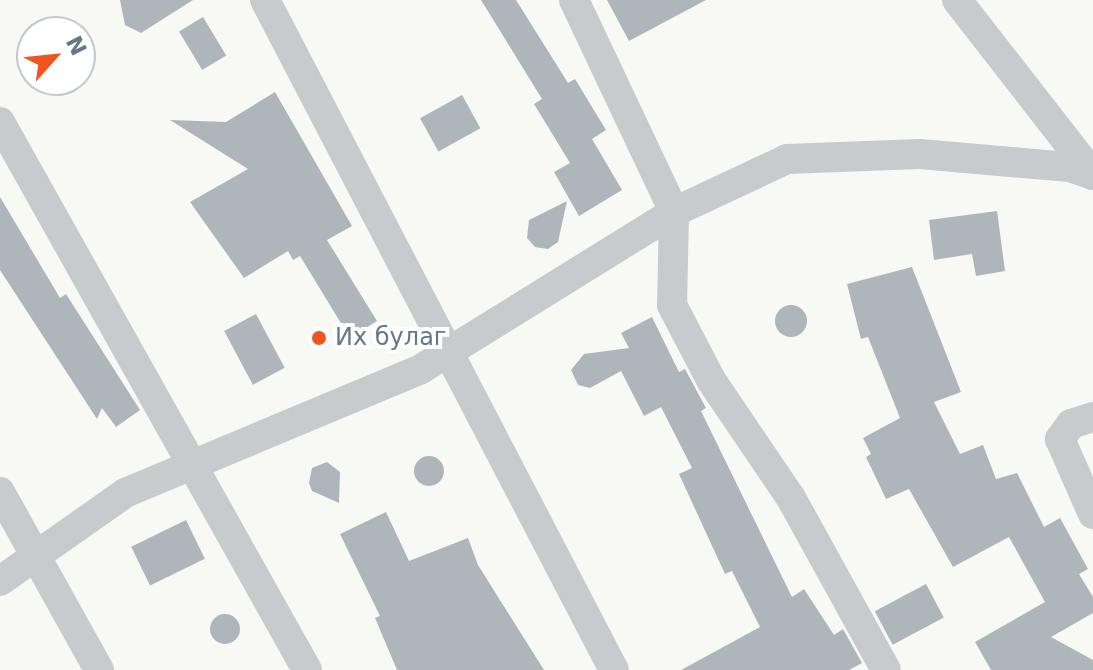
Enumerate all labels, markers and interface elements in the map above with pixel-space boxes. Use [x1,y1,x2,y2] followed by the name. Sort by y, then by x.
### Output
[16,16,96,96] north arrow
[61,32,91,60] text: N
[335,324,446,352] place label: Их булаг
[310,329,328,347] marker: Их булаг

